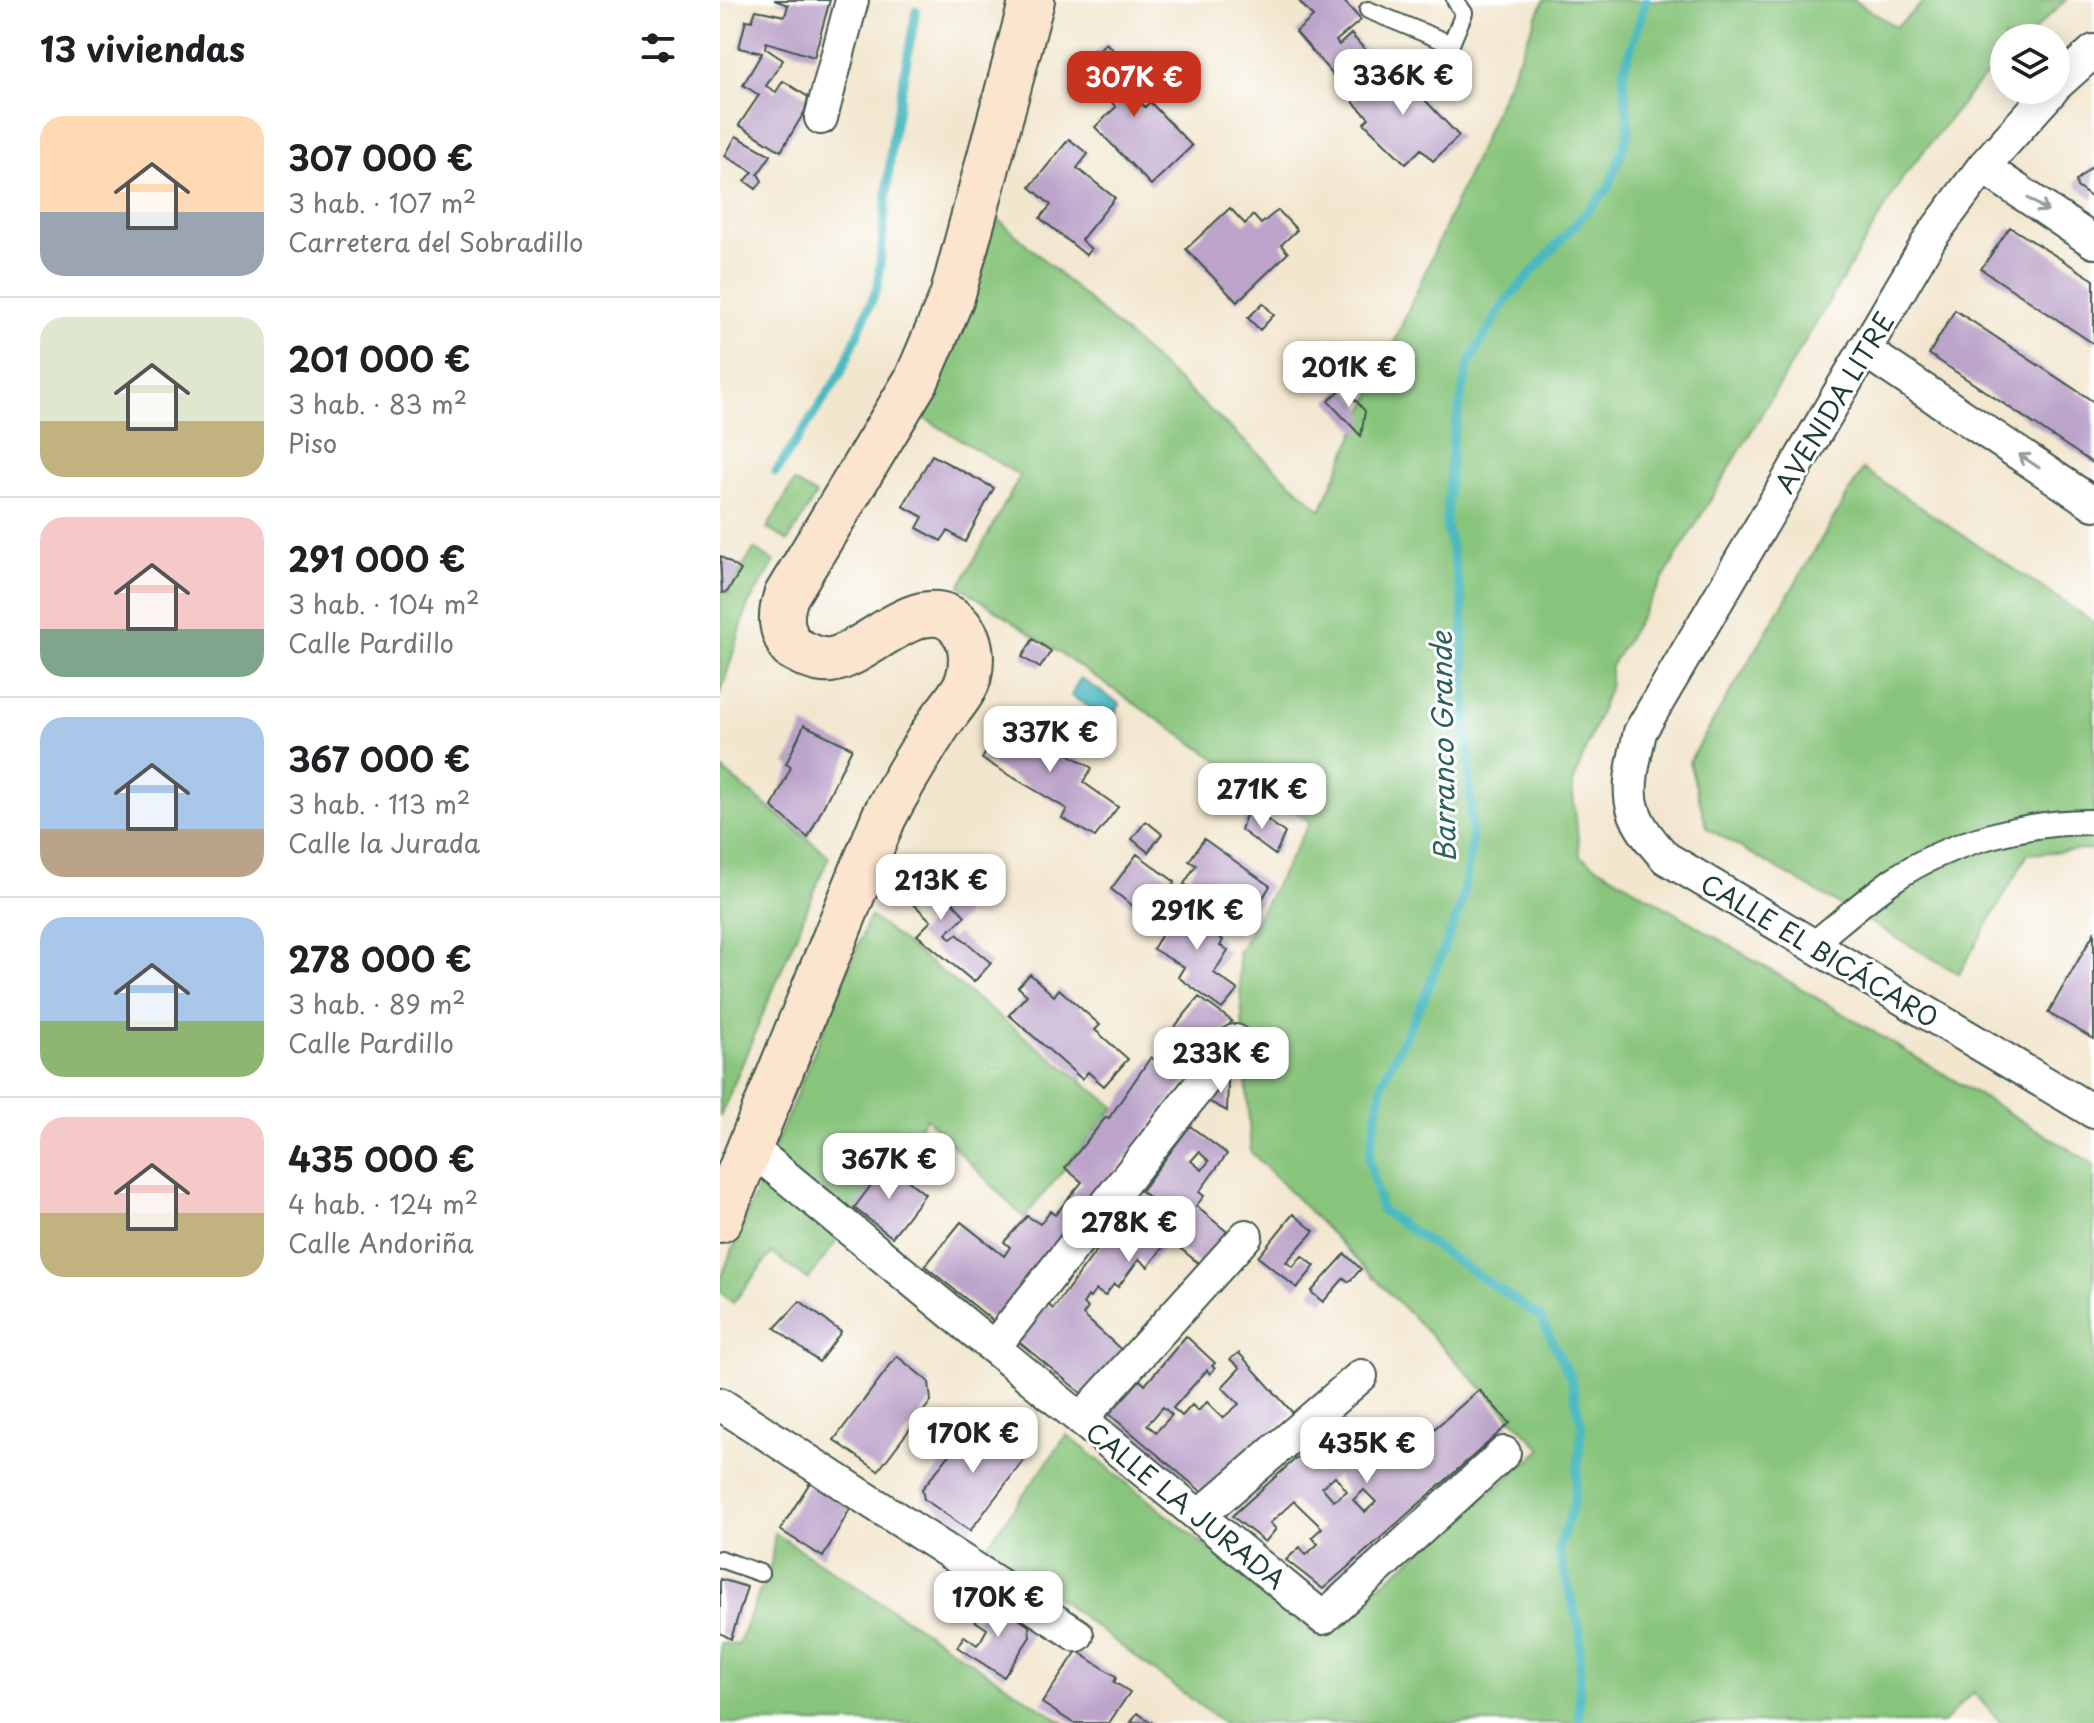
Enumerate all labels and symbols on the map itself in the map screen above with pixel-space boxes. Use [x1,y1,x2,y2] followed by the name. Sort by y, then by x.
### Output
[1338,49,1468,117] pin: 336K €
[1069,51,1199,119] pin: 307K €
[2027,197,2049,213] one-way arrow
[1765,304,1903,500] street label: AVENIDA LITRE
[1284,341,1414,409] pin: 201K €
[2018,452,2041,468] one-way arrow
[1418,629,1466,863] water label: Barranco Grande
[985,706,1115,774] pin: 337K €
[1197,763,1327,831] pin: 271K €
[876,854,1006,922] pin: 213K €
[1694,863,1946,1037] street label: CALLE EL BICÁCARO
[1132,884,1262,952] pin: 291K €
[1156,1027,1286,1095] pin: 233K €
[824,1133,954,1201] pin: 367K €
[1064,1196,1194,1264] pin: 278K €
[908,1407,1038,1475] pin: 170K €
[1078,1412,1294,1598] street label: CALLE LA JURADA
[1302,1417,1432,1485] pin: 435K €
[933,1571,1063,1639] pin: 170K €

